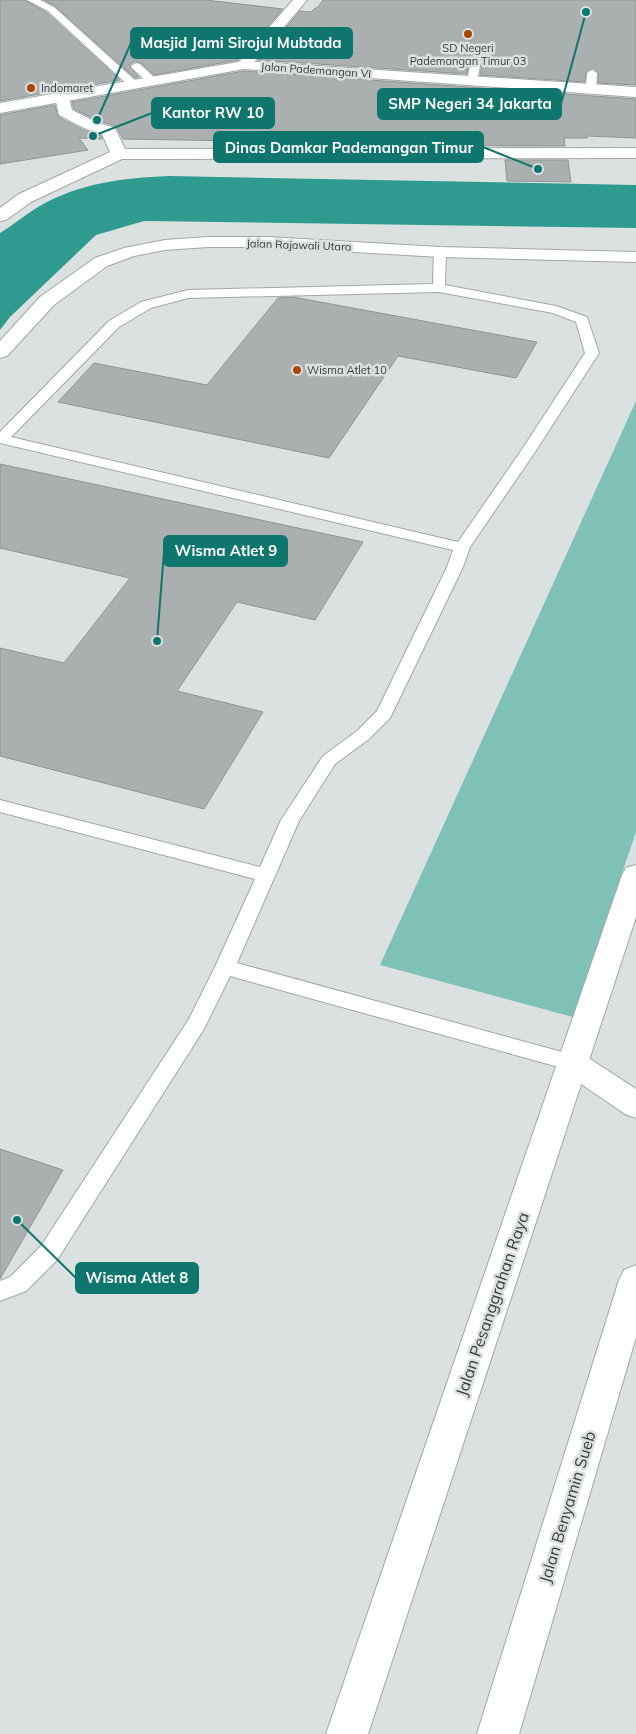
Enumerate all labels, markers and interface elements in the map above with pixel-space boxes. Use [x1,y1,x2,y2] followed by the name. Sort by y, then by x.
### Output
[131,28,352,58] callout: Masjid Jami Sirojul Mubtada
[462,28,474,40] marker: SD Negeri Pademangan Timur 03
[140,33,342,52] text: Masjid Jami Sirojul Mubtada
[410,41,526,68] place label: SD Negeri Pademangan Timur 03
[260,59,372,81] street label: Jalan Pademangan VI
[41,81,93,95] place label: Indomaret
[25,82,37,94] marker: Indomaret
[378,89,561,119] callout: SMP Negeri 34 Jakarta
[388,94,552,113] text: SMP Negeri 34 Jakarta
[152,98,274,128] callout: Kantor RW 10
[162,103,264,122] text: Kantor RW 10
[214,132,483,162] callout: Dinas Damkar Pademangan Timur
[225,138,473,157] text: Dinas Damkar Pademangan Timur
[246,236,352,254] street label: Jalan Rajawali Utara
[307,363,387,377] place label: Wisma Atlet 10
[291,364,303,376] marker: Wisma Atlet 10
[164,536,287,566] callout: Wisma Atlet 9
[175,541,277,560] text: Wisma Atlet 9
[451,1209,533,1399] street label: Jalan Pesanggrahan Raya
[76,1263,198,1293] callout: Wisma Atlet 8
[86,1268,188,1287] text: Wisma Atlet 8
[534,1429,600,1585] street label: Jalan Benyamin Sueb

